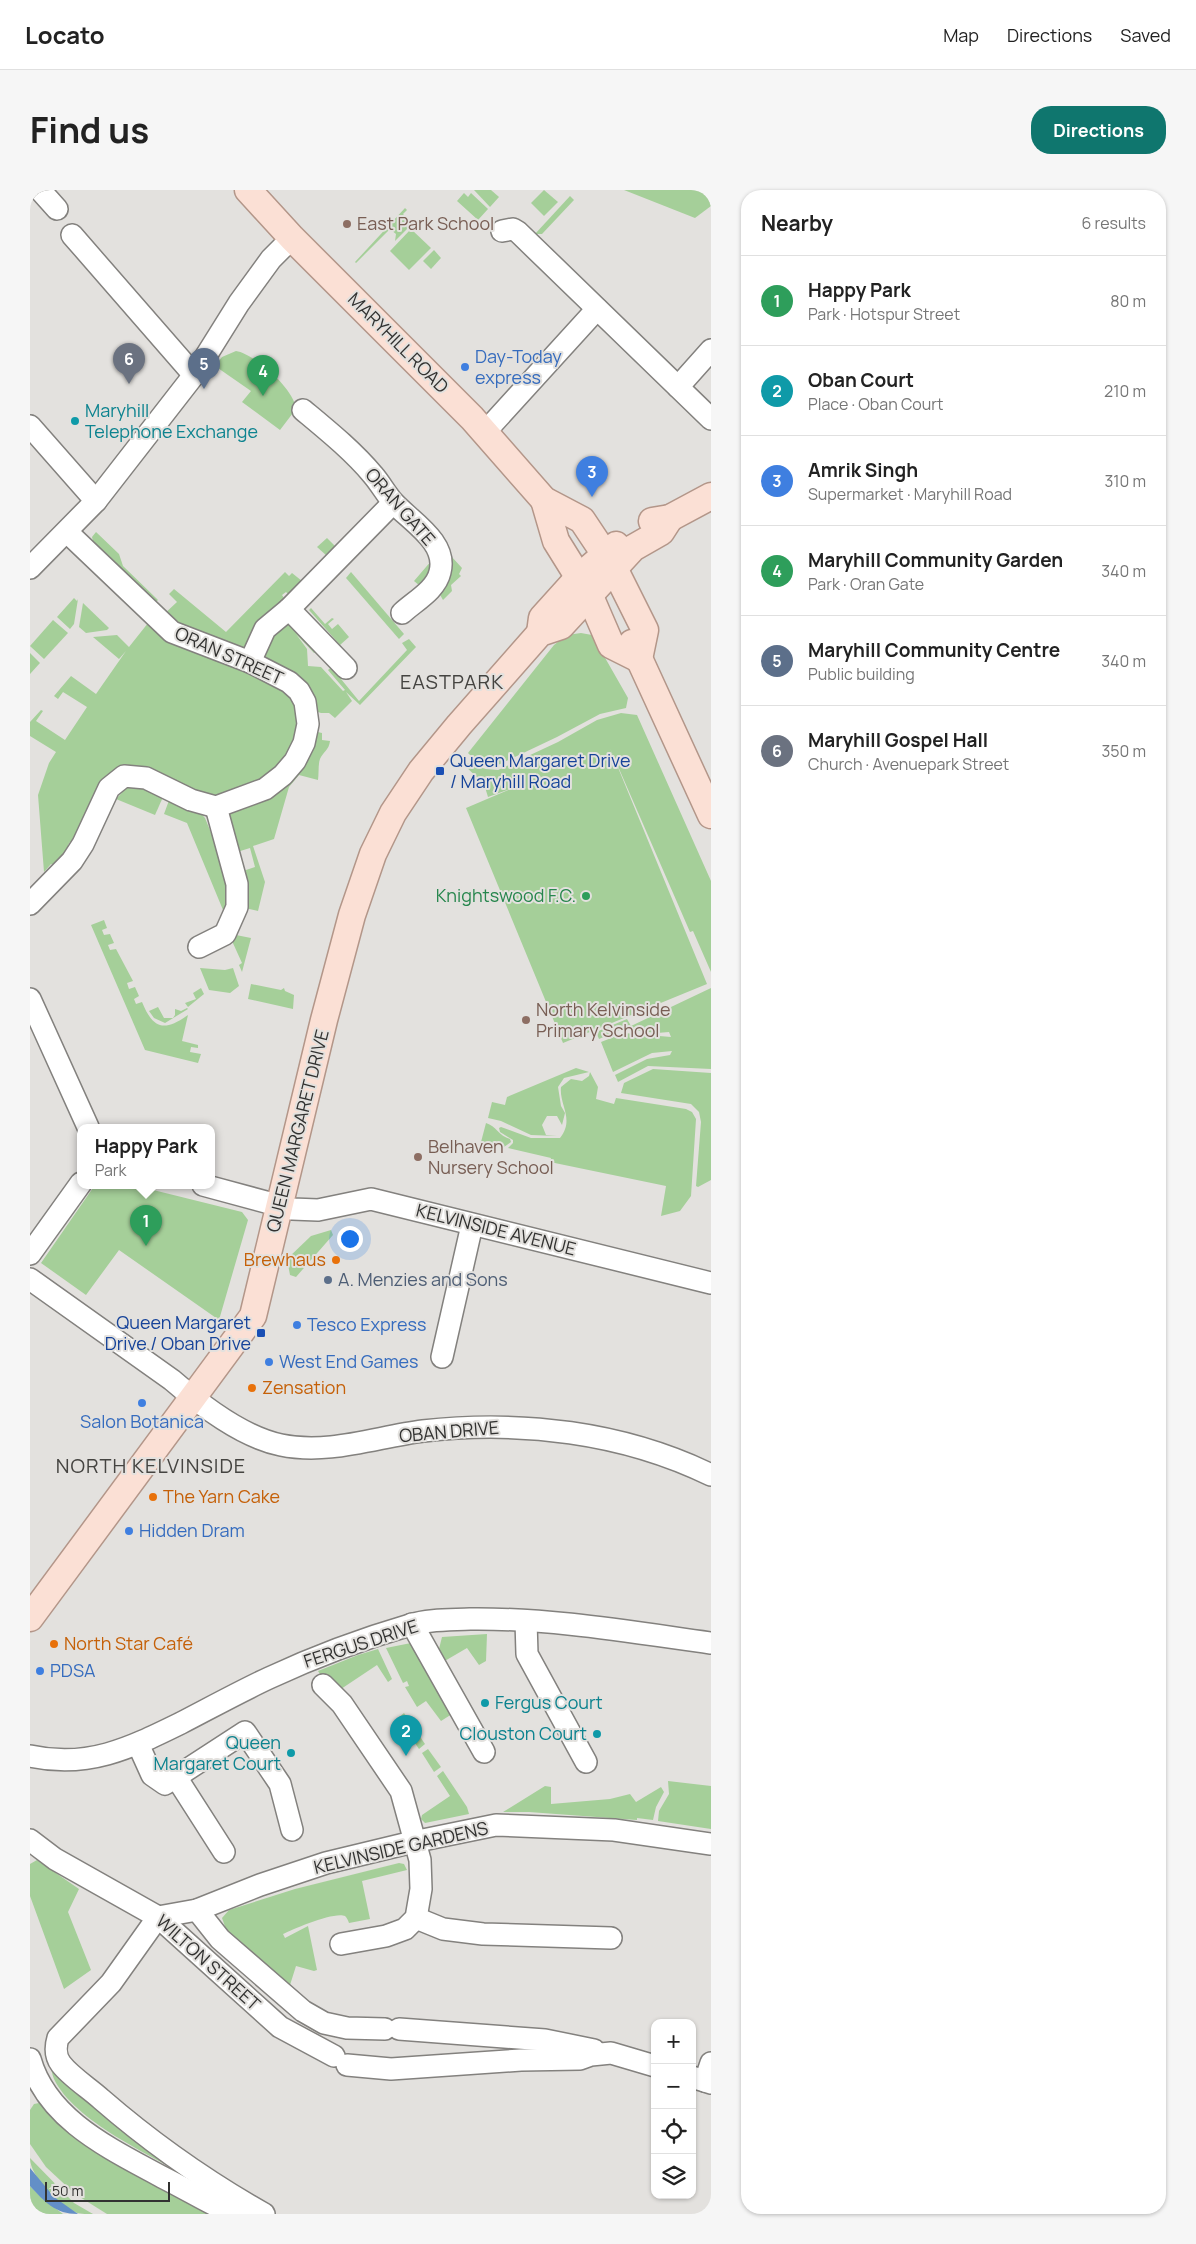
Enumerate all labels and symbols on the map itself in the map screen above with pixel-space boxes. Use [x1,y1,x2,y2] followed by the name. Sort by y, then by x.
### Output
[357,211,494,235] place label: East Park School
[341,218,353,230] marker: East Park School
[343,287,454,398] street label: MARYHILL ROAD
[113,343,145,384] pin: 6
[475,344,562,389] place label: Day-Today express
[188,348,220,389] pin: 5
[247,355,279,396] pin: 4
[459,361,471,373] marker: Day-Today express
[85,398,258,443] place label: Maryhill Telephone Exchange
[69,415,81,427] marker: Maryhill Telephone Exchange
[576,456,608,497] pin: 3
[360,462,441,550] street label: ORAN GATE
[171,621,288,690] street label: ORAN STREET
[400,668,504,695] district label: EASTPARK
[450,748,630,793] place label: Queen Margaret Drive / Maryhill Road
[434,765,446,777] marker: Queen Margaret Drive / Maryhill Road
[436,883,576,907] place label: Knightswood F.C.
[580,890,592,902] marker: Knightswood F.C.
[536,997,671,1042] place label: North Kelvinside Primary School
[520,1014,532,1026] marker: North Kelvinside Primary School
[260,1027,334,1235] street label: QUEEN MARGARET DRIVE
[428,1134,554,1179] place label: Belhaven Nursery School
[412,1151,424,1163] marker: Belhaven Nursery School
[414,1198,579,1260] street label: KELVINSIDE AVENUE
[130,1205,162,1246] pin: 1
[337,1226,363,1252] your location
[244,1247,326,1271] place label: Brewhaus
[330,1254,342,1266] marker: Brewhaus
[338,1267,508,1291] place label: A. Menzies and Sons
[322,1274,334,1286] marker: A. Menzies and Sons
[105,1310,251,1355] place label: Queen Margaret Drive / Oban Drive
[307,1312,426,1336] place label: Tesco Express
[291,1319,303,1331] marker: Tesco Express
[255,1327,267,1339] marker: Queen Margaret Drive / Oban Drive
[279,1349,419,1373] place label: West End Games
[263,1356,275,1368] marker: West End Games
[262,1375,346,1399] place label: Zensation
[246,1382,258,1394] marker: Zensation
[136,1397,148,1409] marker: Salon Botanica
[80,1409,204,1433] place label: Salon Botanica
[398,1415,500,1447] street label: OBAN DRIVE
[56,1452,246,1479] district label: NORTH KELVINSIDE
[163,1484,280,1508] place label: The Yarn Cake
[147,1491,159,1503] marker: The Yarn Cake
[139,1518,245,1542] place label: Hidden Dram
[123,1525,135,1537] marker: Hidden Dram
[300,1613,421,1673] street label: FERGUS DRIVE
[64,1631,193,1655] place label: North Star Café
[48,1638,60,1650] marker: North Star Café
[50,1658,96,1682] place label: PDSA
[34,1665,46,1677] marker: PDSA
[495,1690,603,1714] place label: Fergus Court
[479,1697,491,1709] marker: Fergus Court
[390,1715,422,1756] pin: 2
[459,1721,587,1745] place label: Clouston Court
[591,1728,603,1740] marker: Clouston Court
[154,1730,281,1775] place label: Queen Margaret Court
[285,1747,297,1759] marker: Queen Margaret Court
[311,1815,490,1879] street label: KELVINSIDE GARDENS
[151,1909,266,2016] street label: WILTON STREET
[45,2179,170,2202] scale bar

